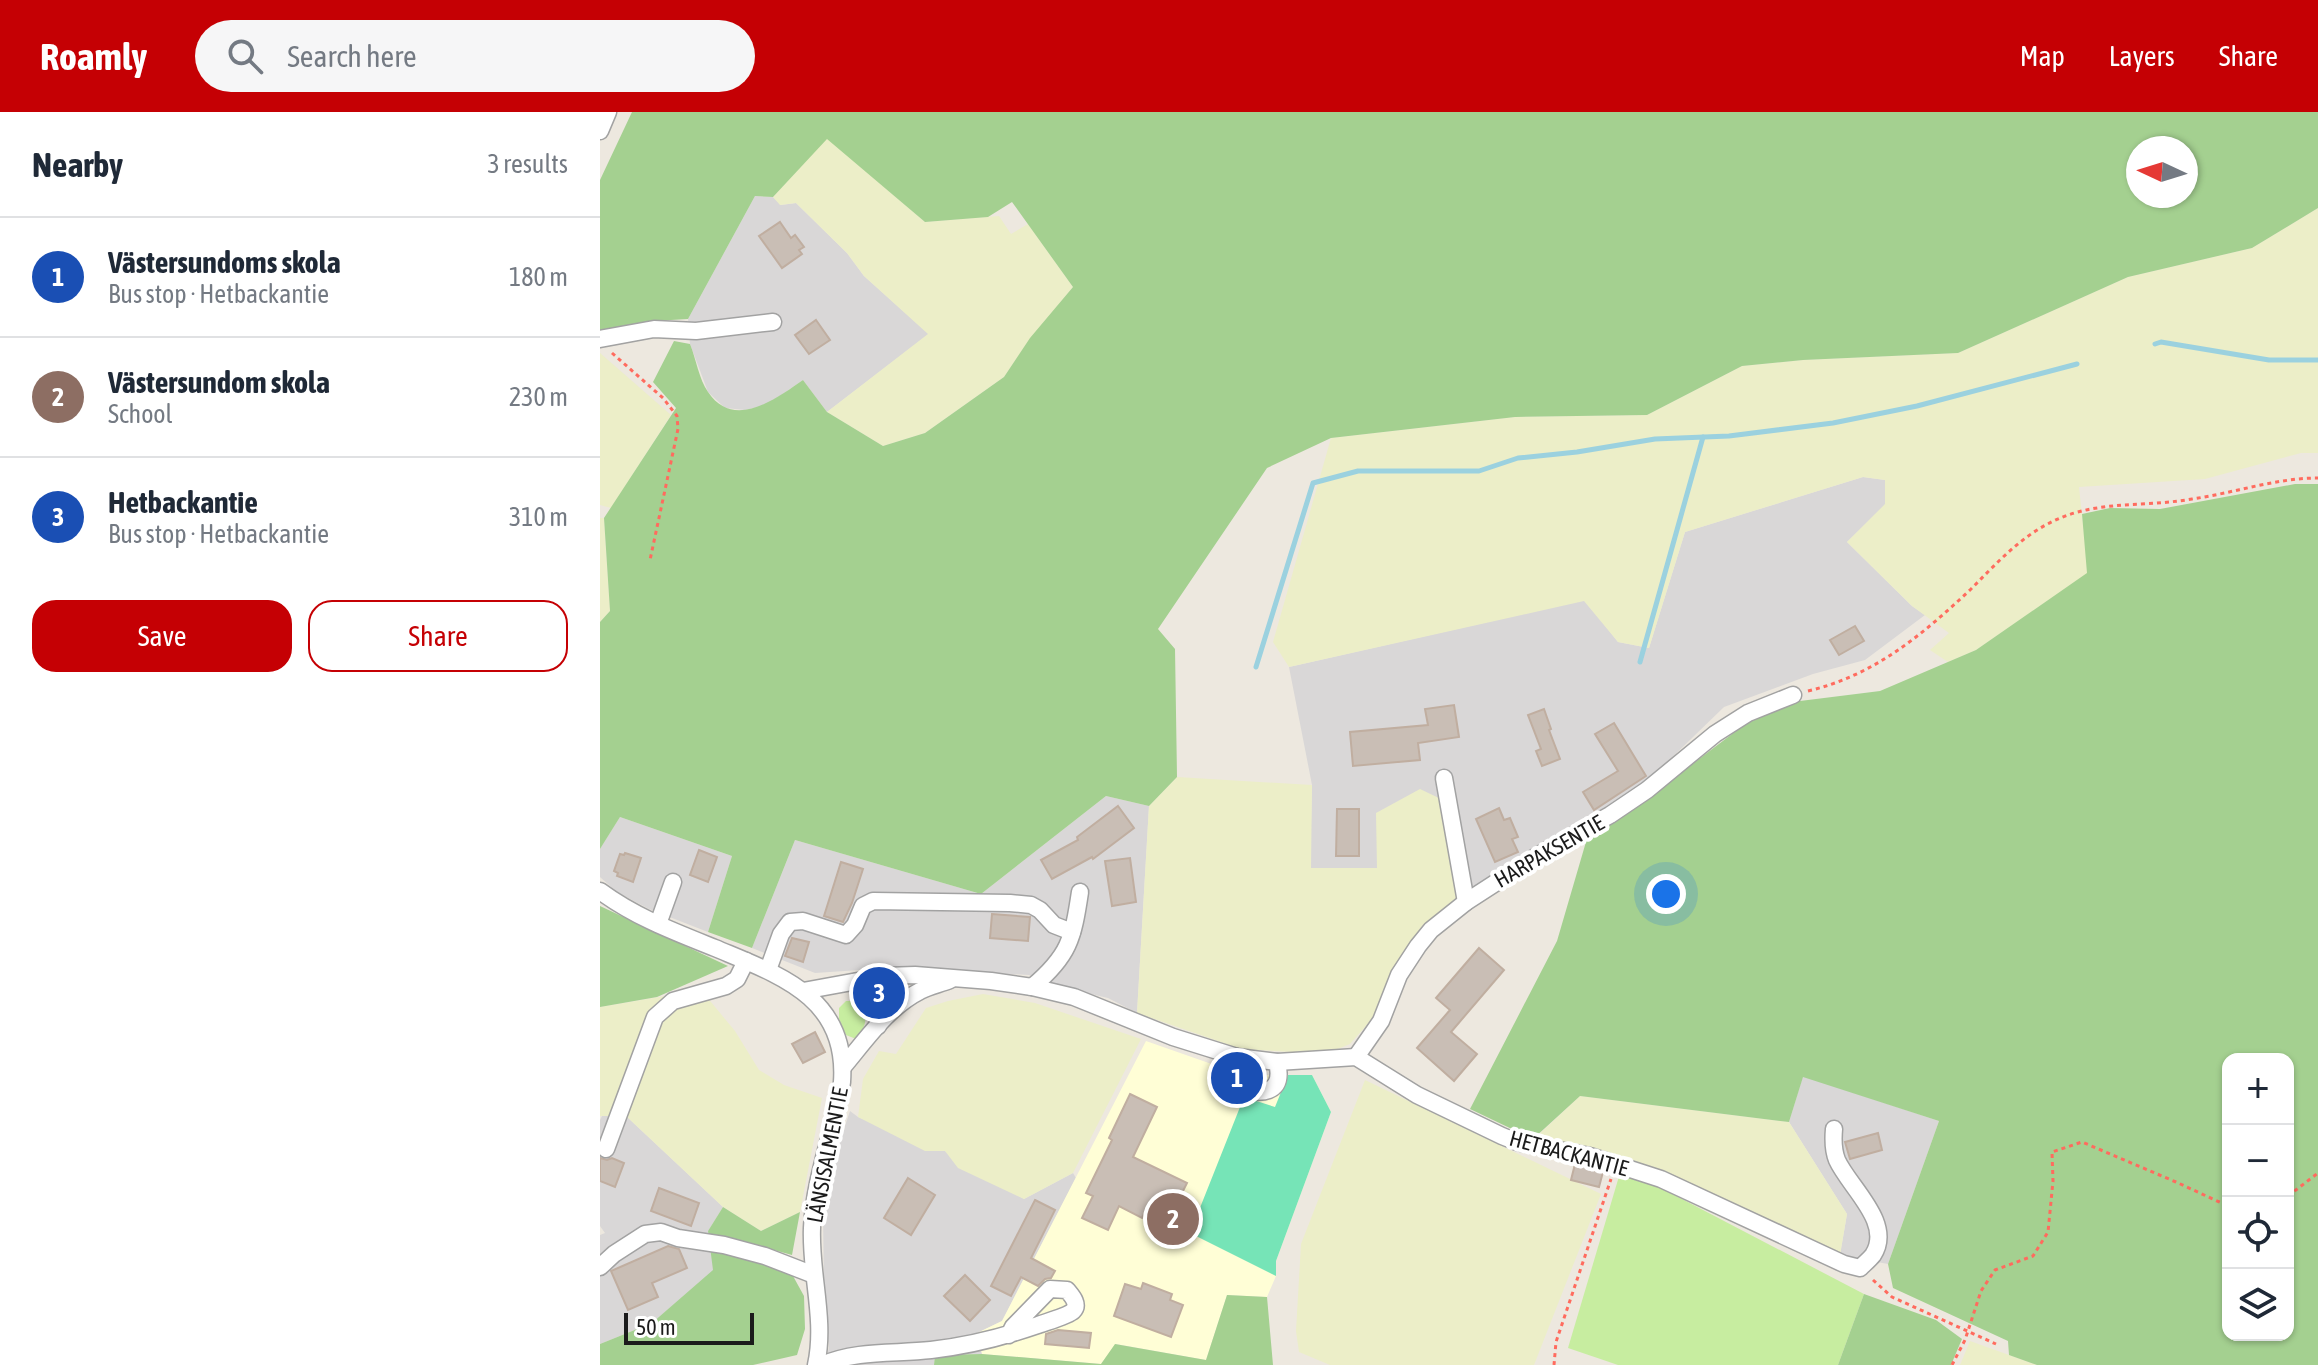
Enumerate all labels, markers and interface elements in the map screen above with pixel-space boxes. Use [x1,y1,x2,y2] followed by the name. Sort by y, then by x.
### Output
[195,20,755,92] search box
[223,34,267,78] icon: search
[40,35,147,78] text: Roamly
[287,39,417,73] text: Search here
[2020,40,2065,72] text: Map
[2109,40,2175,72] text: Layers
[2219,40,2278,72] text: Share
[2126,136,2198,208] north arrow
[32,145,123,184] text: Nearby
[487,149,568,179] text: 3 results
[108,245,341,279] text: Västersundoms skola
[52,262,64,292] text: 1
[509,262,568,292] text: 180 m
[108,279,329,309] text: Bus stop · Hetbackantie
[108,365,330,399] text: Västersundom skola
[52,382,64,412] text: 2
[509,382,568,412] text: 230 m
[108,399,172,429] text: School
[108,485,258,519] text: Hetbackantie
[52,502,64,532] text: 3
[509,502,568,532] text: 310 m
[108,519,329,549] text: Bus stop · Hetbackantie
[32,600,292,672] button: Save
[308,600,568,672] button: Share
[1490,809,1609,893] street label: HARPAKSENTIE
[1646,874,1686,914] your location
[853,963,905,1023] pin: 3
[1211,1048,1263,1108] pin: 1
[2222,1053,2294,1341] map controls
[2222,1053,2294,1125] button: +
[801,1084,853,1225] street label: LÄNSISALMENTIE
[1507,1125,1632,1182] street label: HETBACKANTIE
[2222,1125,2294,1197] button: −
[1147,1189,1199,1249] pin: 2
[2222,1197,2294,1269] button: locate
[2222,1269,2294,1341] button: layers
[624,1309,754,1345] scale bar
[636,1314,676,1340] text: 50 m

